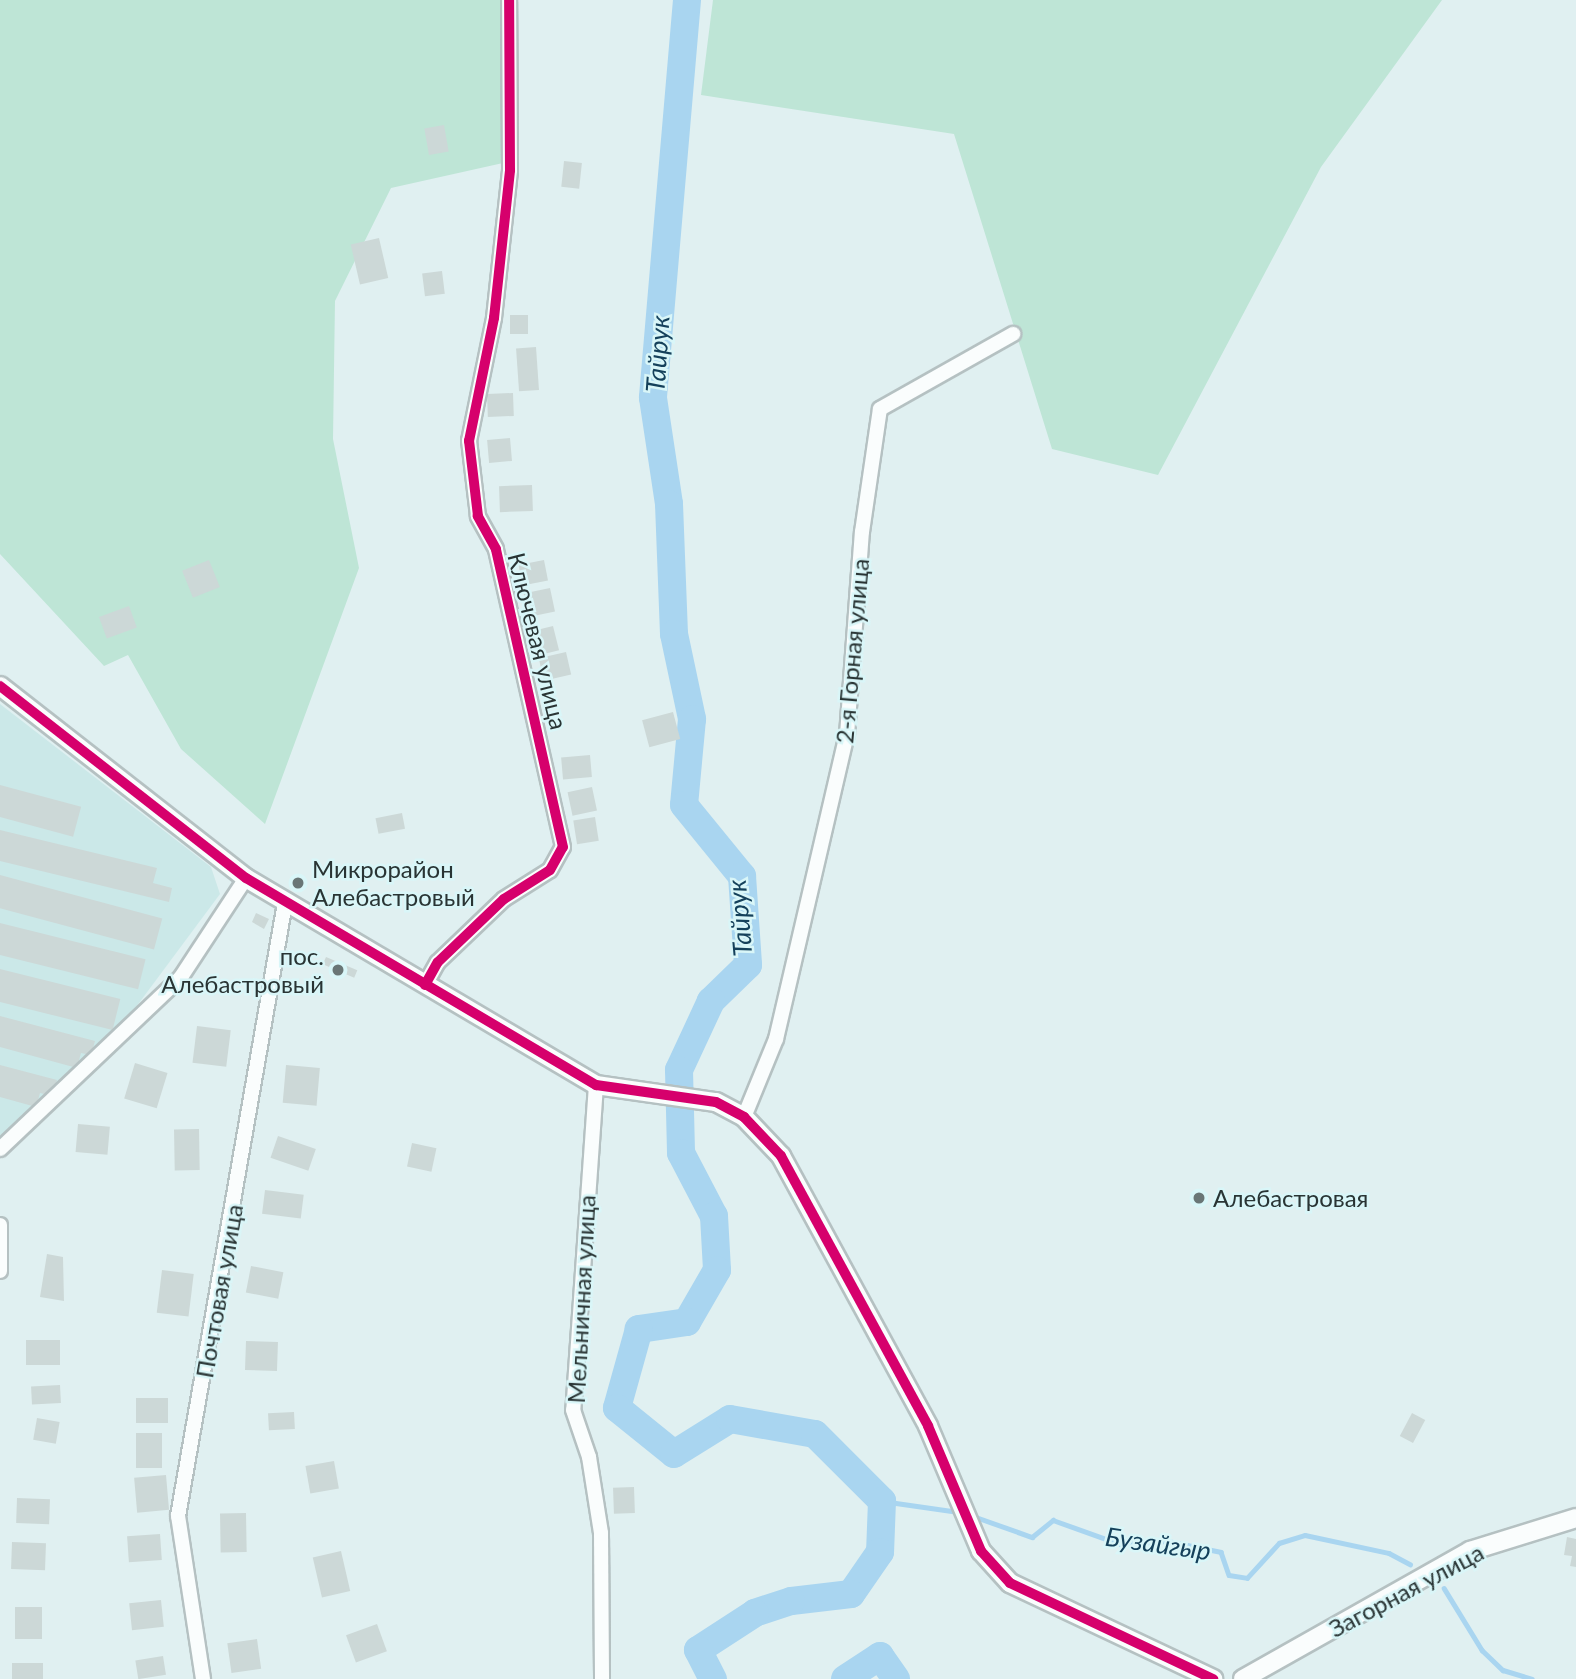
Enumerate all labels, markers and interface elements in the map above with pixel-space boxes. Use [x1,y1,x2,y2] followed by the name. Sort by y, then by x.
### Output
[640,315,676,393] water label: Тайрук
[502,550,574,732] street label: Ключевая улица
[830,557,874,745] street label: 2-я Горная улица
[312,855,475,911] place label: Микрорайон Алебастровый
[290,875,306,891] marker: Микрорайон Алебастровый
[721,878,759,958] water label: Тайрук
[161,942,324,998] place label: пос. Алебастровый
[330,962,346,978] marker: пос. Алебастровый
[1213,1184,1368,1212] place label: Алебастровая
[1191,1190,1207,1206] marker: Алебастровая
[561,1194,601,1404] street label: Мельничная улица
[190,1202,248,1380] street label: Почтовая улица
[1103,1521,1213,1567] water label: Бузайгыр
[1324,1537,1488,1643] street label: Загорная улица

